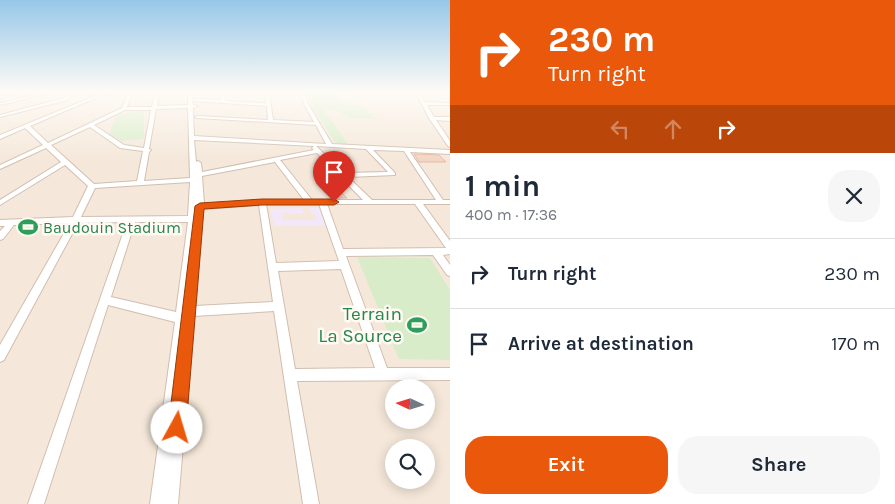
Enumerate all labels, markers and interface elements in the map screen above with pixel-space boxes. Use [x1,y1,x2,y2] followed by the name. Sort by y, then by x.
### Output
[548,19,655,60] text: 230 m
[465,20,530,85] icon: right
[548,61,646,87] text: Turn right
[606,115,634,143] icon: left
[659,115,687,143] icon: ahead
[712,115,740,143] icon: right
[313,151,355,202] pin
[320,158,348,186] icon: arrive
[465,168,540,204] text: 1 min
[828,170,880,222] button: close
[465,205,557,224] text: 400 m · 17:36
[17,216,39,238] sports icon: Baudouin Stadium
[43,218,181,237] place label: Baudouin Stadium
[465,260,493,288] icon: right
[508,263,597,285] text: Turn right
[824,263,880,285] text: 230 m
[318,303,402,347] place label: Terrain La Source
[406,314,428,336] sports icon: Terrain La Source
[465,330,493,358] icon: arrive
[508,333,694,355] text: Arrive at destination
[831,333,880,355] text: 170 m
[385,379,435,429] north arrow
[385,379,435,489] map controls
[150,401,202,453] position arrow
[465,436,668,494] button: Exit
[678,436,880,494] button: Share
[385,439,435,489] button: search

